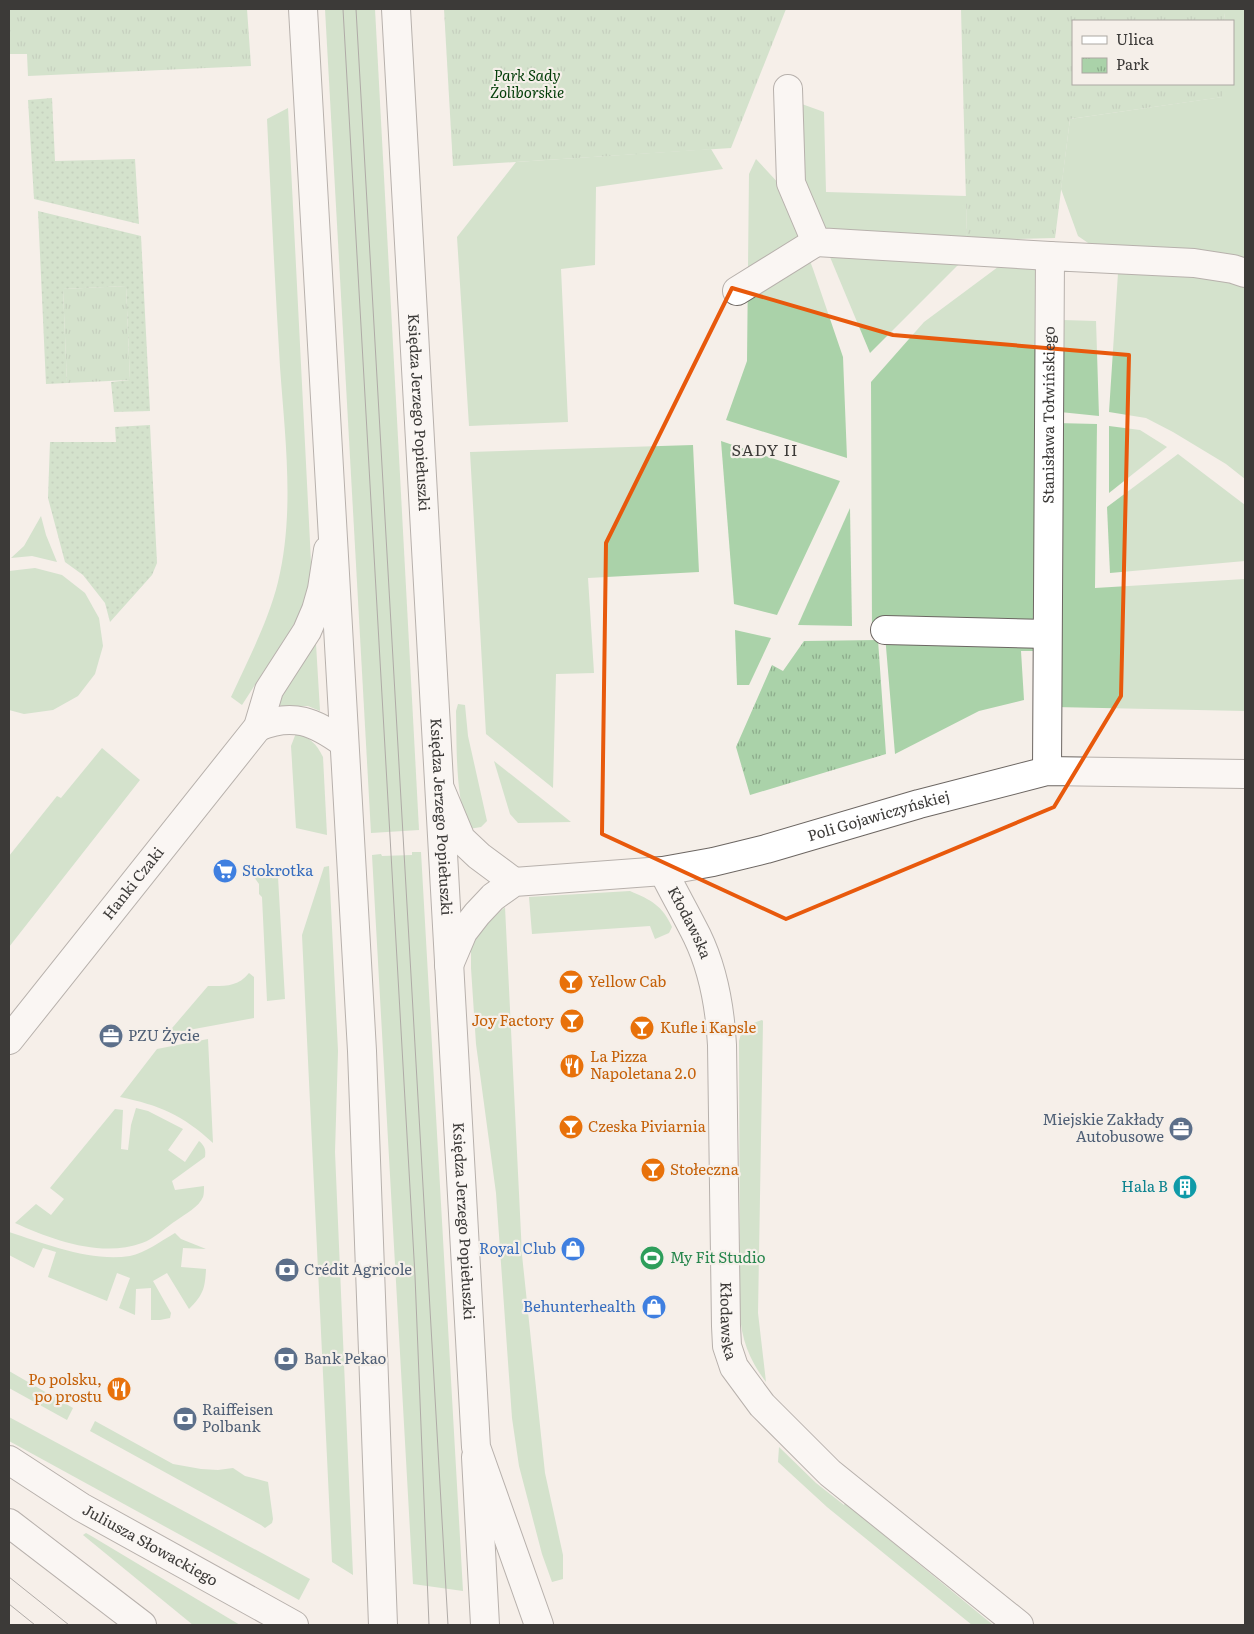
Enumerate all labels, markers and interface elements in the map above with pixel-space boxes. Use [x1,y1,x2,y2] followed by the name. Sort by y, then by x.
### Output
[1072,20,1234,85] legend
[1116,27,1155,50] text: Ulica
[1116,52,1150,75] text: Park
[490,63,564,103] park label: Park Sady Żoliborskie
[403,313,437,512] street label: Księdza Jerzego Popiełuszki
[1036,326,1060,504] street label: Stanisława Tołwińskiego
[731,437,799,461] district label: SADY II
[425,717,459,916] street label: Księdza Jerzego Popiełuszki
[804,784,952,846] street label: Poli Gojawiczyńskiej
[96,841,169,924] street label: Hanki Czaki
[212,858,238,884] supermarket icon: Stokrotka
[242,858,314,881] place label: Stokrotka
[663,882,719,962] street label: Kłodawska
[558,969,584,995] bar icon: Yellow Cab
[588,969,666,992] place label: Yellow Cab
[472,1008,554,1031] place label: Joy Factory
[559,1008,585,1034] bar icon: Joy Factory
[629,1015,655,1041] bar icon: Kufle i Kapsle
[660,1015,756,1038] place label: Kufle i Kapsle
[98,1023,124,1049] office icon: PZU Życie
[128,1023,200,1046] place label: PZU Życie
[590,1044,696,1084] place label: La Pizza Napoletana 2.0
[559,1053,585,1079] restaurant icon: La Pizza Napoletana 2.0
[1043,1107,1164,1147] place label: Miejskie Zakłady Autobusowe
[558,1114,584,1140] bar icon: Czeska Piviarnia
[588,1114,707,1137] place label: Czeska Piviarnia
[1168,1116,1194,1142] office icon: Miejskie Zakłady Autobusowe
[448,1122,482,1321] street label: Księdza Jerzego Popiełuszki
[640,1157,666,1183] bar icon: Stołeczna
[670,1157,740,1180] place label: Stołeczna
[1121,1174,1168,1197] place label: Hala B
[1172,1174,1198,1200] building icon: Hala B
[479,1236,556,1259] place label: Royal Club
[560,1236,586,1262] shop icon: Royal Club
[639,1245,665,1271] sports icon: My Fit Studio
[670,1245,766,1268] place label: My Fit Studio
[274,1257,300,1283] bank icon: Crédit Agricole
[304,1257,412,1280] place label: Crédit Agricole
[715,1282,744,1364] street label: Kłodawska
[523,1294,636,1317] place label: Behunterhealth
[641,1294,667,1320] shop icon: Behunterhealth
[273,1346,299,1372] bank icon: Bank Pekao
[304,1346,387,1369] place label: Bank Pekao
[28,1367,102,1407] place label: Po polsku, po prostu
[106,1376,132,1402] restaurant icon: Po polsku, po prostu
[202,1397,274,1437] place label: Raiffeisen Polbank
[172,1406,198,1432] bank icon: Raiffeisen Polbank
[79,1497,223,1591] street label: Juliusza Słowackiego

